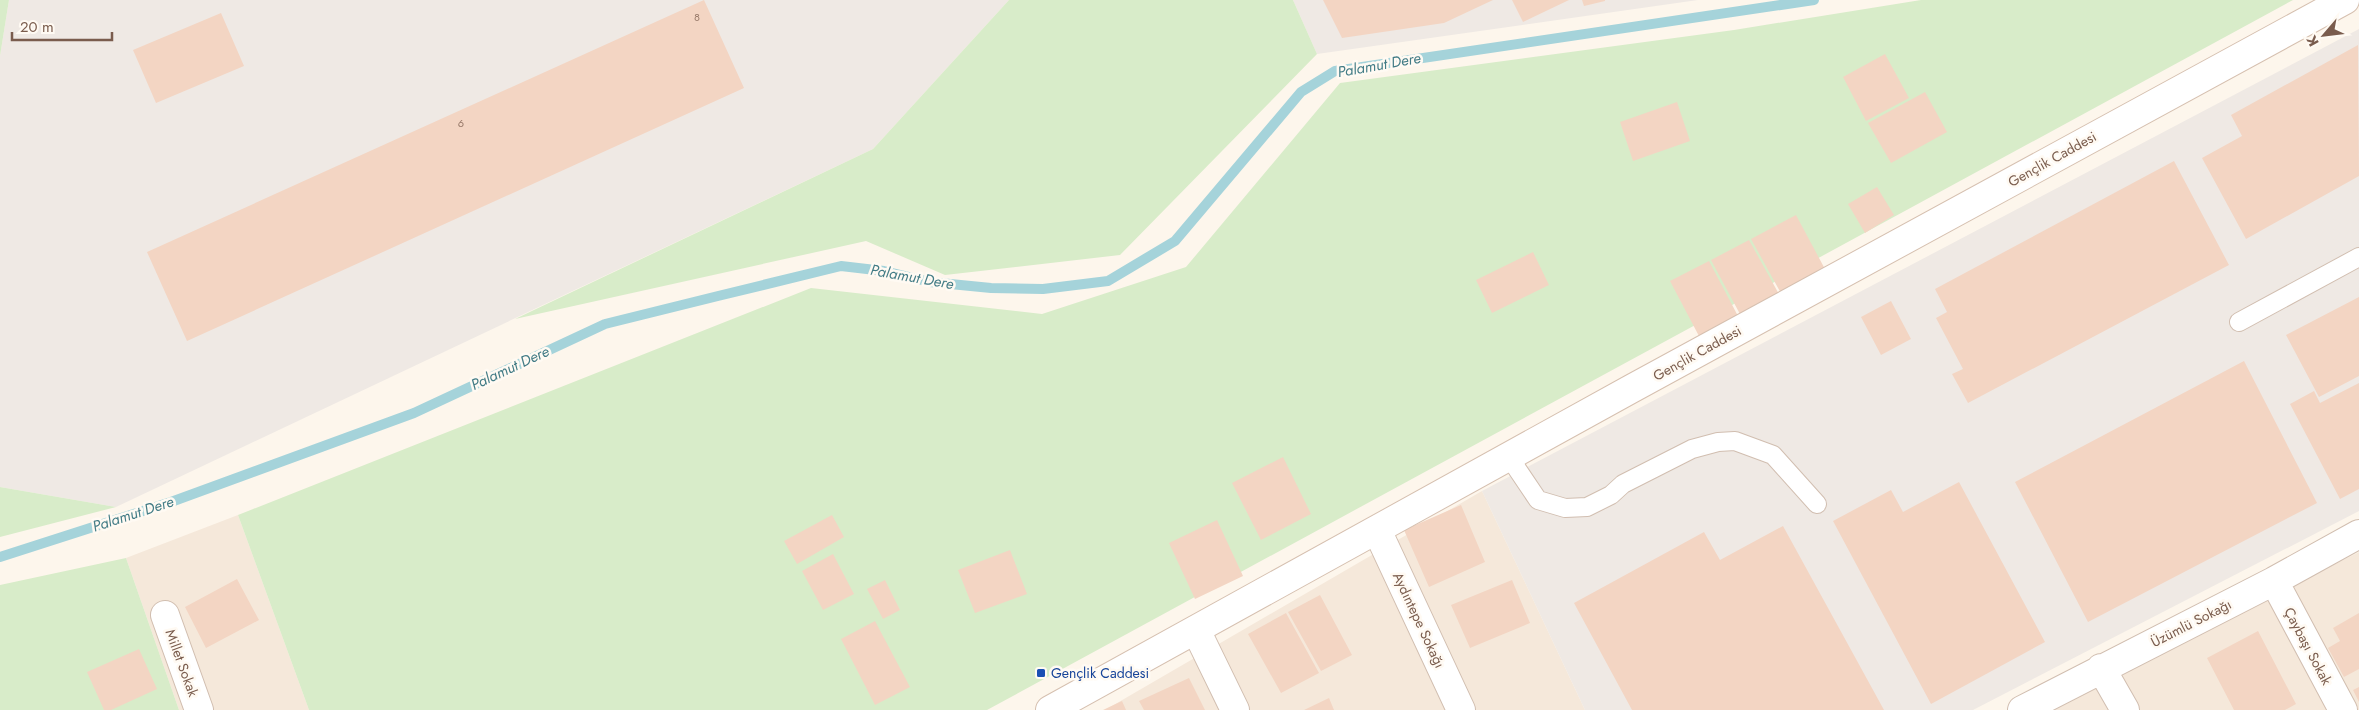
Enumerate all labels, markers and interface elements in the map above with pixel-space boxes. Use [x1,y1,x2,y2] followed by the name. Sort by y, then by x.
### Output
[694,9,700,25] house number: 8
[12,10,112,42] scale bar
[2299,10,2349,60] north arrow
[20,16,54,38] text: 20 m
[2301,32,2324,50] text: K
[1336,47,1423,83] water label: Palamut Dere
[458,115,464,131] house number: 6
[2004,126,2100,192] street label: Gençlik Caddesi
[869,259,956,295] water label: Palamut Dere
[1649,320,1745,386] street label: Gençlik Caddesi
[467,340,553,396] water label: Palamut Dere
[90,490,177,537] water label: Palamut Dere
[1388,569,1450,671] street label: Aydıntepe Sokağı
[2147,594,2235,652] street label: Üzümlü Sokağı
[2279,604,2337,689] street label: Çaybaşı Sokak
[161,626,204,700] street label: Millet Sokak
[1051,663,1149,683] place label: Gençlik Caddesi
[1035,667,1047,679] marker: Gençlik Caddesi

